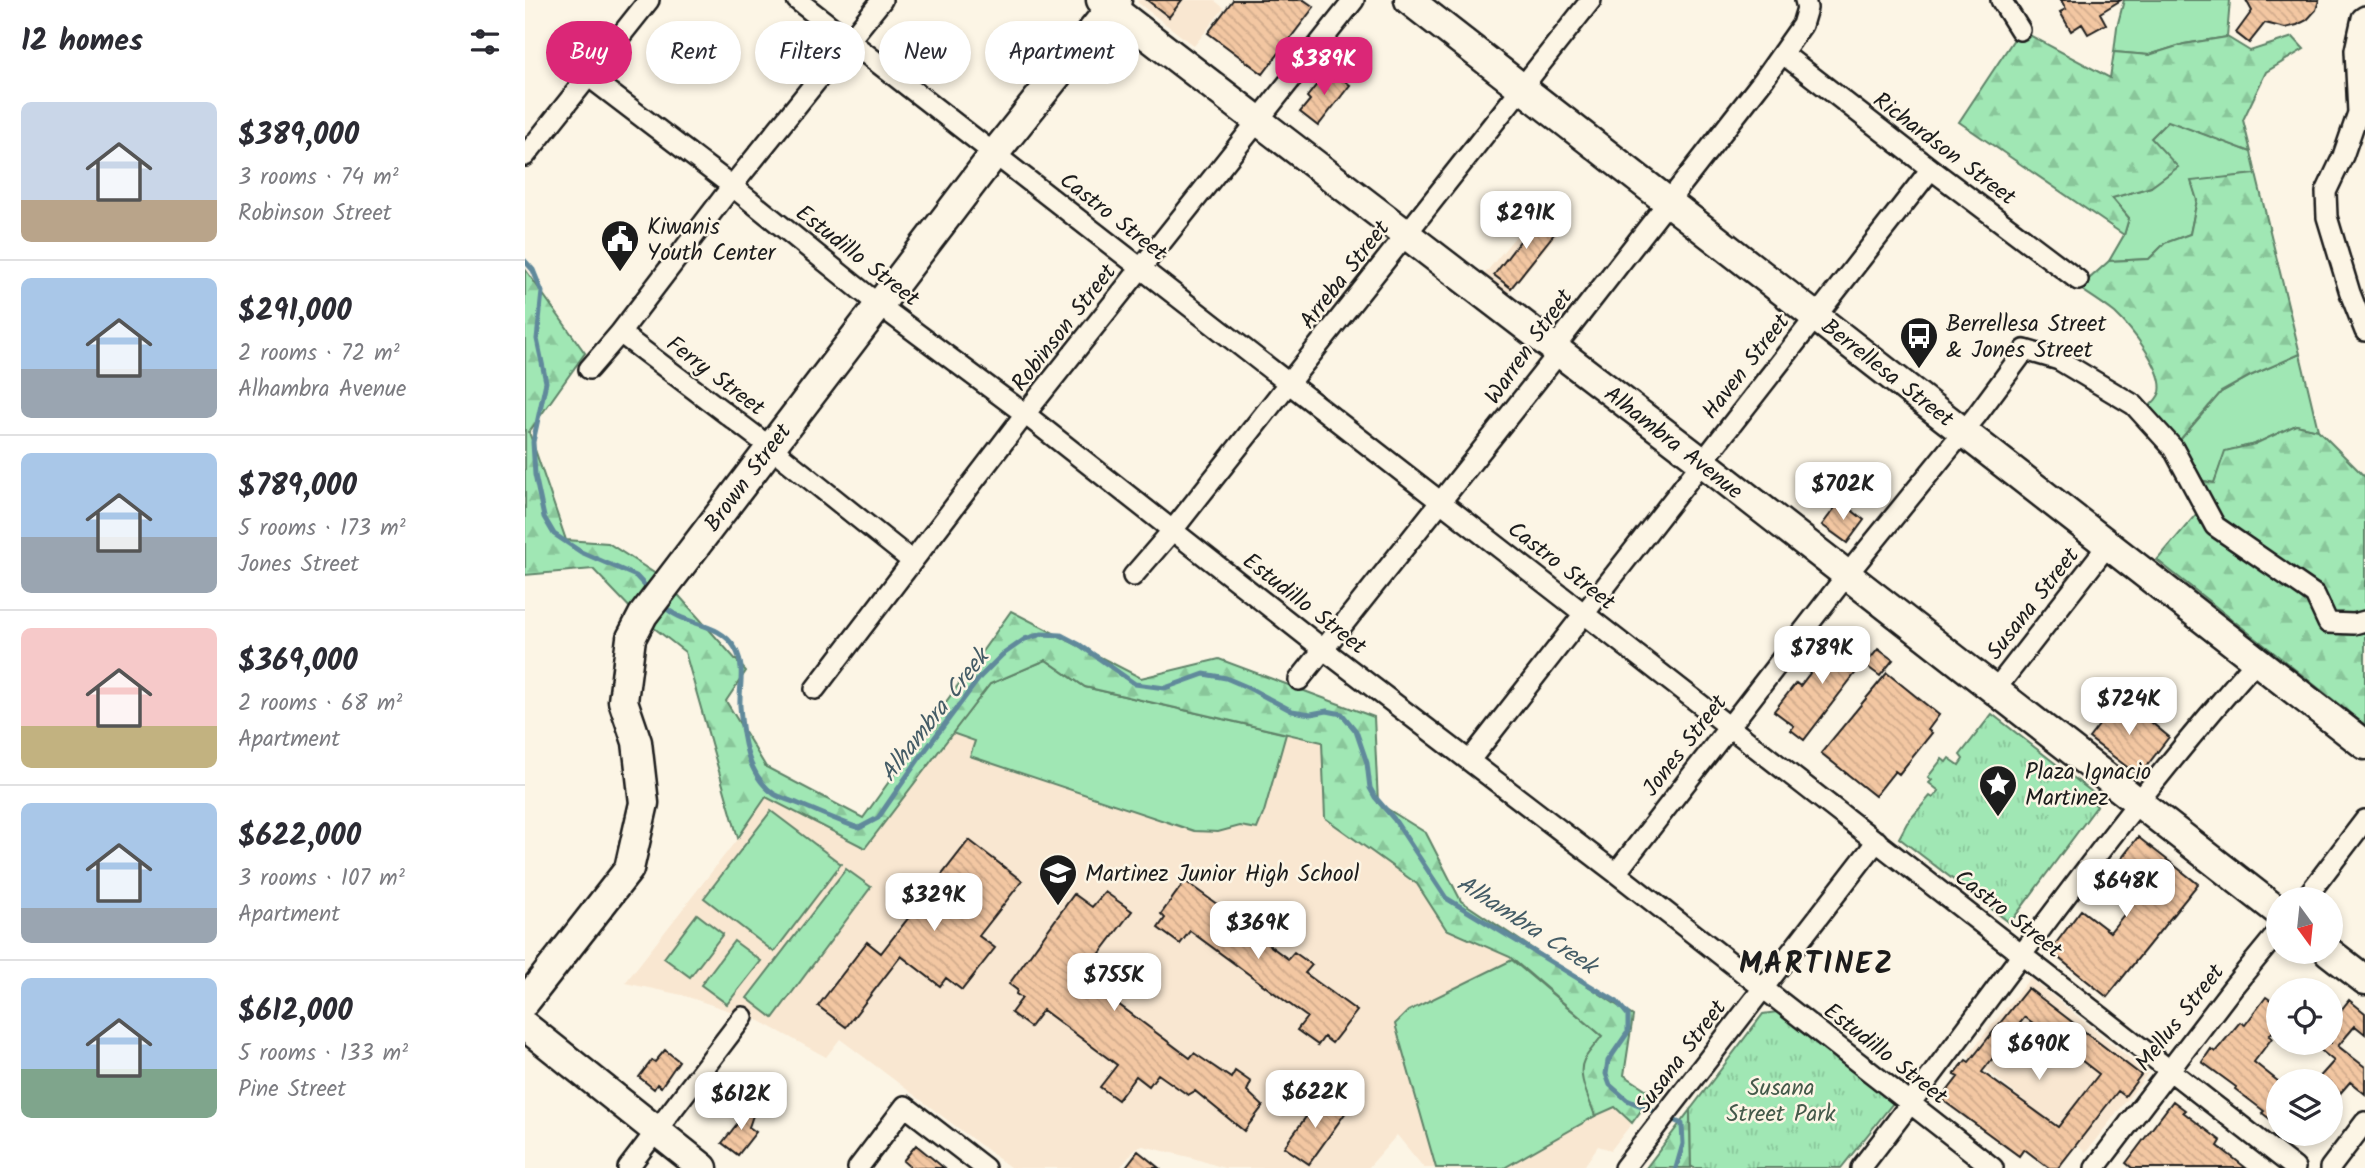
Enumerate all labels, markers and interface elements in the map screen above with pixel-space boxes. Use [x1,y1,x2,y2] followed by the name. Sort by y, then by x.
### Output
[21,18,143,66] text: 12 homes
[546,21,632,84] chip: Buy
[646,21,741,84] chip: Rent
[755,21,865,84] chip: Filters
[879,21,971,84] chip: New
[985,21,1139,84] chip: Apartment
[466,23,504,61] icon: filters
[1275,38,1373,97] pin: $389K
[1291,42,1357,78] text: $389K
[1865,84,2024,216] street label: Richardson Street
[238,112,359,160] text: $389,000
[77,130,161,214] icon: home
[238,160,399,196] text: 3 rooms · 74 m²
[1051,164,1175,272] street label: Castro Street
[1477,191,1575,251] pin: $291K
[238,196,392,232] text: Robinson Street
[787,196,928,317] street label: Estudillo Street
[1496,196,1556,232] text: $291K
[647,210,777,272] place label: Kiwanis Youth Center
[1291,212,1400,338] street label: Arreba Street
[599,218,641,273] public building icon: Kiwanis Youth Center
[1003,256,1127,400] street label: Robinson Street
[1476,281,1583,412] street label: Warren Street
[238,288,352,336] text: $291,000
[77,306,161,390] icon: home
[1694,306,1800,428] street label: Haven Street
[1946,307,2107,369] place label: Berrellesa Street & Jones Street
[1813,310,1962,438] street label: Berrellesa Street
[1898,315,1940,370] bus stop icon: Berrellesa Street & Jones Street
[658,327,773,427] street label: Ferry Street
[238,336,400,372] text: 2 rooms · 72 m²
[238,372,406,408] text: Alhambra Avenue
[1595,378,1750,510] street label: Alhambra Avenue
[696,415,802,540] street label: Brown Street
[1794,462,1892,522] pin: $702K
[238,463,357,511] text: $789,000
[1811,467,1875,503] text: $702K
[77,481,161,565] icon: home
[238,511,406,547] text: 5 rooms · 173 m²
[1499,513,1623,621] street label: Castro Street
[1978,539,2090,668] street label: Susana Street
[1234,544,1375,665] street label: Estudillo Street
[238,547,359,583] text: Jones Street
[1773,626,1871,686] pin: $789K
[1790,631,1854,667] text: $789K
[238,638,358,686] text: $369,000
[870,638,1002,791] water label: Alhambra Creek
[77,656,161,740] icon: home
[2080,678,2178,737] pin: $724K
[2097,682,2161,718] text: $724K
[238,686,402,722] text: 2 rooms · 68 m²
[1634,687,1738,805] street label: Jones Street
[238,722,340,758] text: Apartment
[2025,755,2151,817] place label: Plaza Ignacio Martinez
[1977,763,2019,818] place icon: Plaza Ignacio Martinez
[238,813,361,861] text: $622,000
[77,831,161,915] icon: home
[1037,852,1079,907] school or university icon: Martinez Junior High School
[1085,857,1360,893] place label: Martinez Junior High School
[2077,860,2175,919] pin: $648K
[238,861,405,897] text: 3 rooms · 107 m²
[1946,861,2070,969] street label: Castro Street
[2093,864,2159,900] text: $648K
[1448,865,1607,987] water label: Alhambra Creek
[885,874,983,933] pin: $329K
[901,878,967,914] text: $329K
[2266,887,2343,964] north arrow
[2266,887,2343,1146] map controls
[238,897,340,933] text: Apartment
[1209,902,1307,961] pin: $369K
[1226,906,1290,942] text: $369K
[1739,941,1895,989] district label: MARTINEZ
[1065,954,1163,1013] pin: $755K
[2127,956,2235,1080] street label: Mellus Street
[1083,958,1145,994] text: $755K
[2266,978,2343,1055] button: locate
[238,988,353,1036] text: $612,000
[1627,992,1737,1122] street label: Susana Street
[1815,994,1956,1115] street label: Estudillo Street
[77,1006,161,1090] icon: home
[1990,1023,2088,1082] pin: $690K
[2007,1027,2071,1063] text: $690K
[238,1036,408,1072] text: 5 rooms · 133 m²
[2266,1069,2343,1146] button: layers
[1266,1070,1364,1130] pin: $622K
[1726,1071,1836,1133] park label: Susana Street Park
[238,1072,346,1108] text: Pine Street
[692,1072,790,1132] pin: $612K
[1282,1075,1348,1111] text: $622K
[711,1077,771,1113] text: $612K

